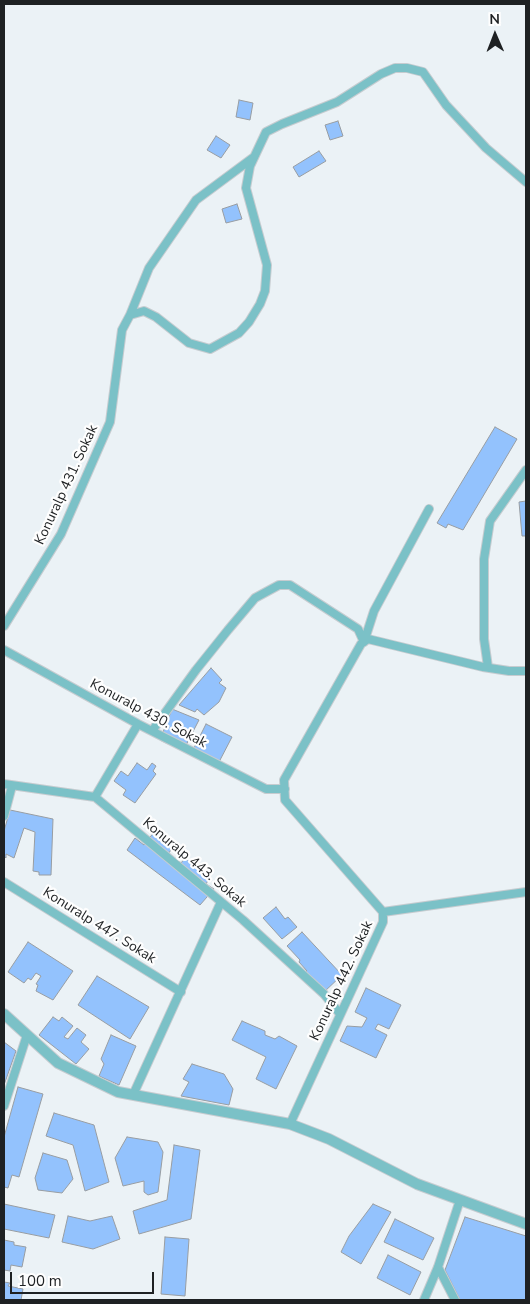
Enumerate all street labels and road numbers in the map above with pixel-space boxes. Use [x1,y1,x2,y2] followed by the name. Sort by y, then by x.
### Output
[32,422,102,548] street label: Konuralp 431. Sokak
[87,676,209,752] street label: Konuralp 430. Sokak
[139,815,249,911] street label: Konuralp 443. Sokak
[39,884,159,968] street label: Konuralp 447. Sokak
[307,918,377,1044] street label: Konuralp 442. Sokak

